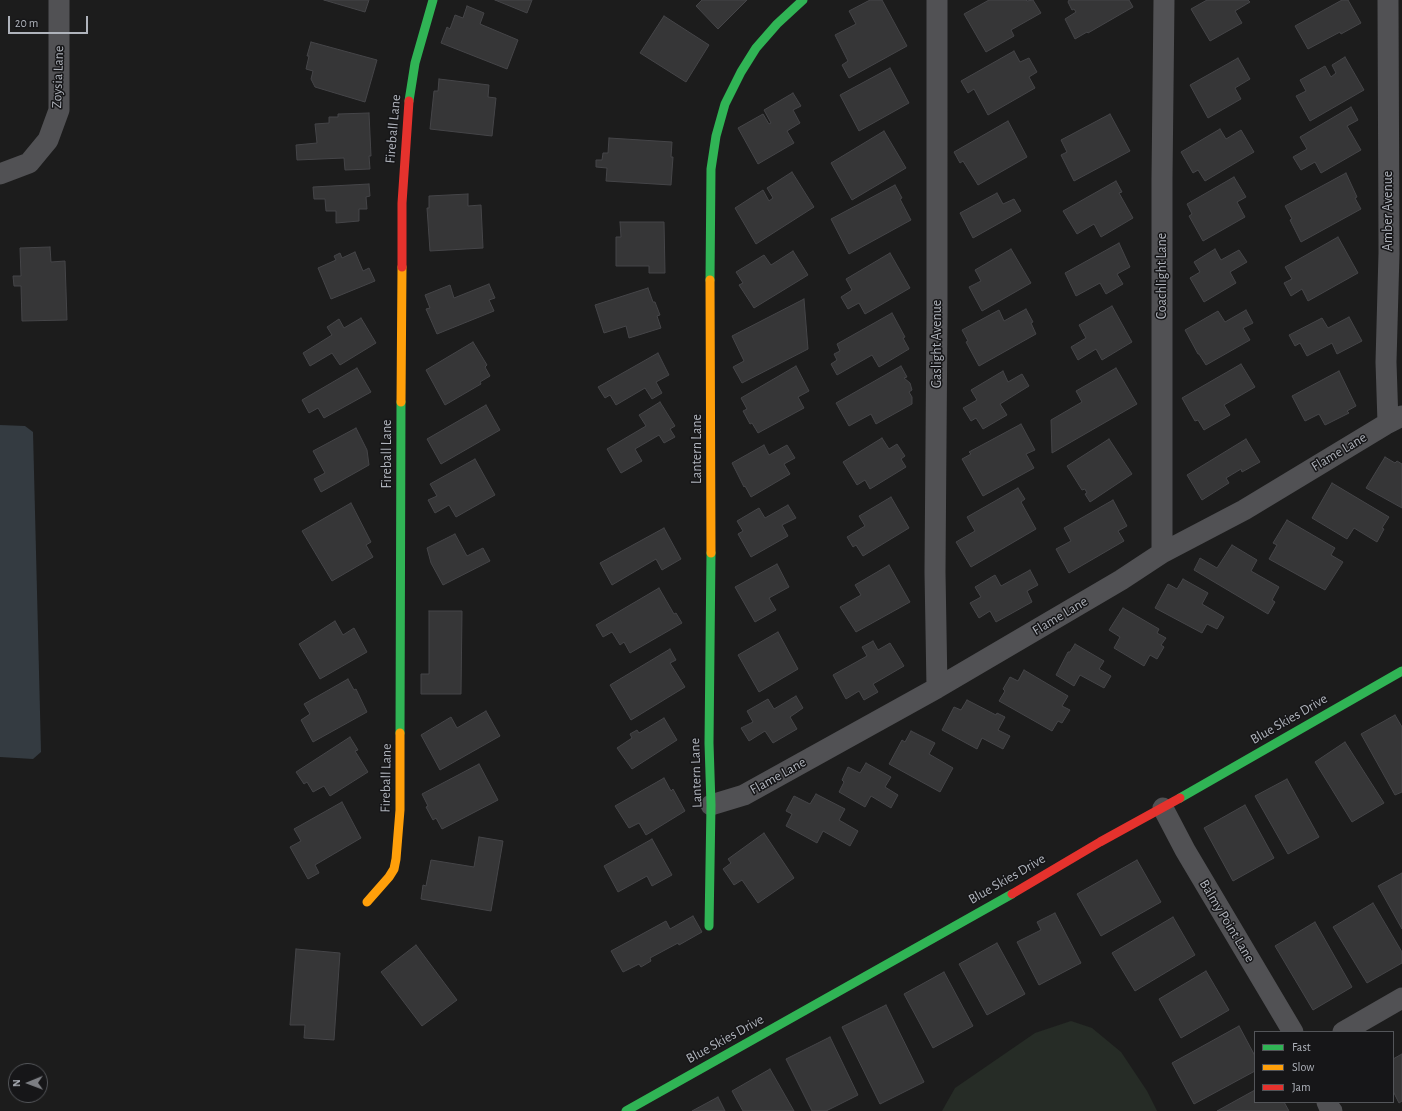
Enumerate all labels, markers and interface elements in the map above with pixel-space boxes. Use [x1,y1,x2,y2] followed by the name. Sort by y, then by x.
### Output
[10,8,90,34] scale bar
[15,17,38,29] text: 20 m
[49,45,67,109] street label: Zoysia Lane
[382,94,404,164] street label: Fireball Lane
[1380,171,1396,251] street label: Amber Avenue
[1154,233,1170,319] street label: Coachlight Lane
[929,300,945,388] street label: Gaslight Avenue
[689,414,705,484] street label: Lantern Lane
[379,419,395,489] street label: Fireball Lane
[1308,429,1370,475] street label: Flame Lane
[1029,593,1091,639] street label: Flame Lane
[1247,690,1331,748] street label: Blue Skies Drive
[686,738,706,808] street label: Lantern Lane
[377,743,395,813] street label: Fireball Lane
[747,754,809,798] street label: Flame Lane
[965,850,1049,908] street label: Blue Skies Drive
[1196,877,1258,965] street label: Balmy Point Lane
[683,1011,767,1067] street label: Blue Skies Drive
[1254,1031,1394,1103] legend
[1292,1041,1311,1053] text: Fast
[1292,1061,1314,1073] text: Slow
[8,1063,48,1103] north arrow
[11,1079,22,1087] text: N
[1292,1081,1311,1093] text: Jam

